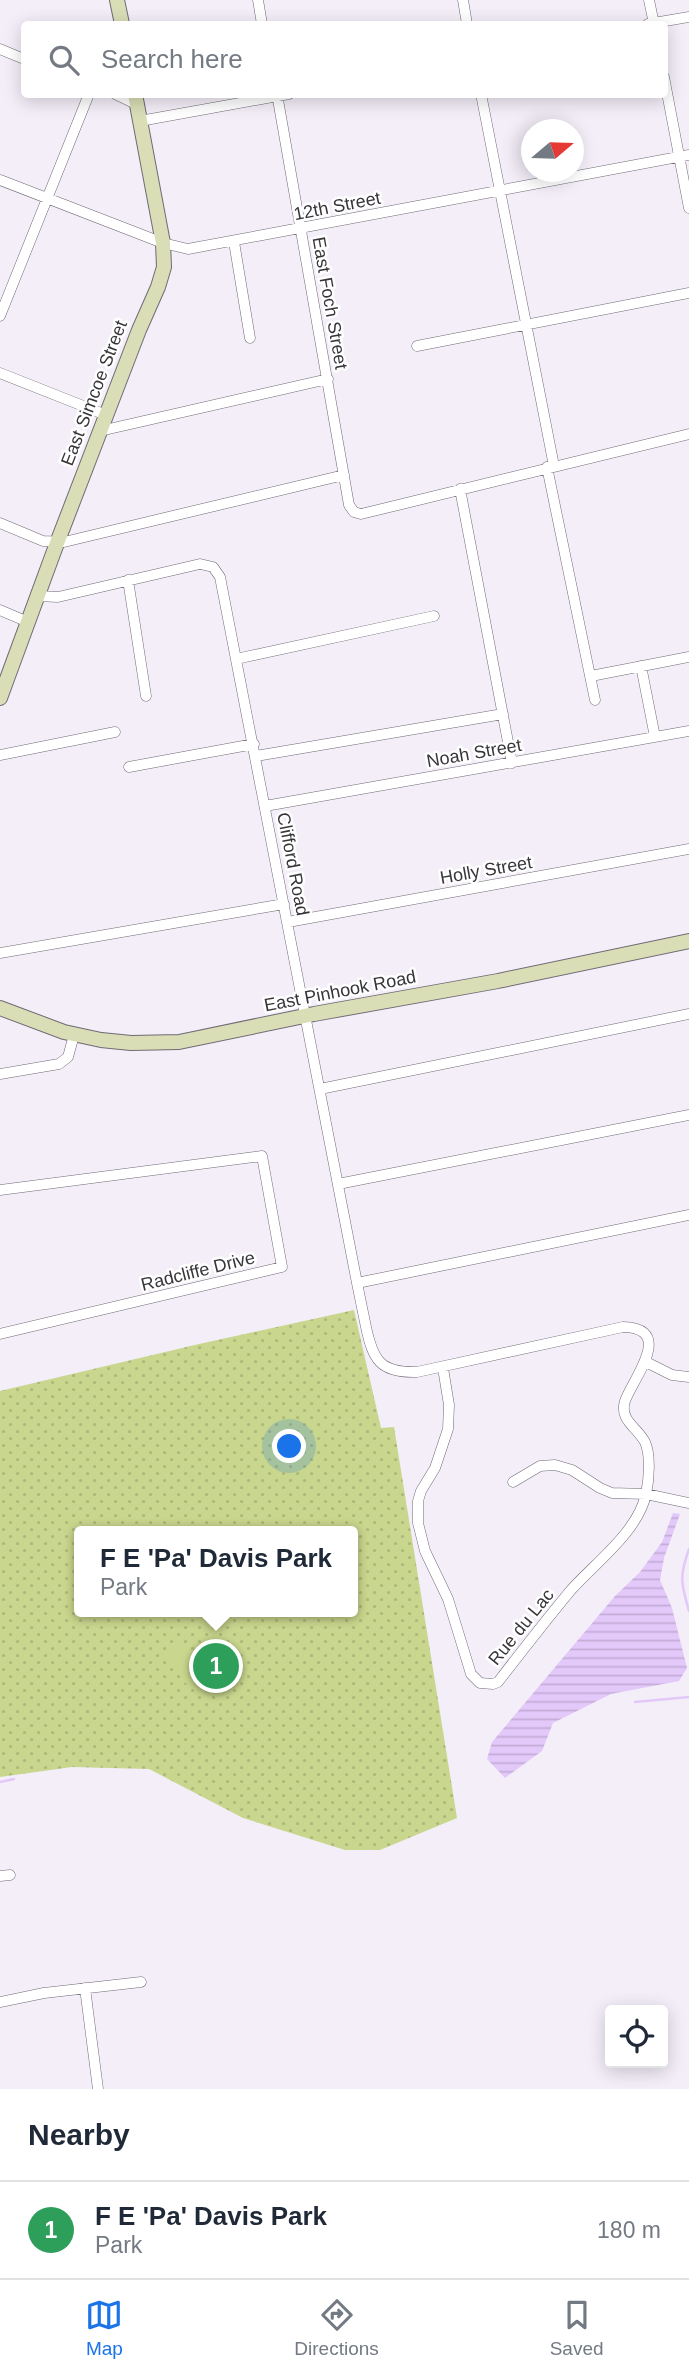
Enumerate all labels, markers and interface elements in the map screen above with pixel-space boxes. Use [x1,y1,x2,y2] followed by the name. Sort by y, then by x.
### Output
[21,21,668,98] search box
[45,41,83,79] icon: search
[101,44,243,74] text: Search here
[521,119,584,182] north arrow
[292,188,382,224] street label: 12th Street
[309,235,351,371] street label: East Foch Street
[57,317,131,469] street label: East Simcoe Street
[425,735,523,771] street label: Noah Street
[273,811,313,917] street label: Clifford Road
[438,852,534,888] street label: Holly Street
[262,966,418,1016] street label: East Pinhook Road
[139,1247,257,1295] street label: Radcliffe Drive
[272,1429,306,1463] your location
[74,1526,358,1617] popup
[100,1543,332,1573] text: F E 'Pa' Davis Park
[100,1574,147,1600] text: Park
[484,1585,558,1669] street label: Rue du Lac
[193,1640,239,1692] pin: 1
[605,2005,668,2068] map controls
[605,2005,668,2068] button: locate
[28,2118,130,2151] text: Nearby
[95,2201,327,2231] text: F E 'Pa' Davis Park
[45,2217,57,2243] text: 1
[597,2217,661,2243] text: 180 m
[95,2232,142,2258] text: Park
[85,2296,123,2360] tab: Map
[294,2296,379,2360] tab: Directions
[550,2296,604,2360] tab: Saved

